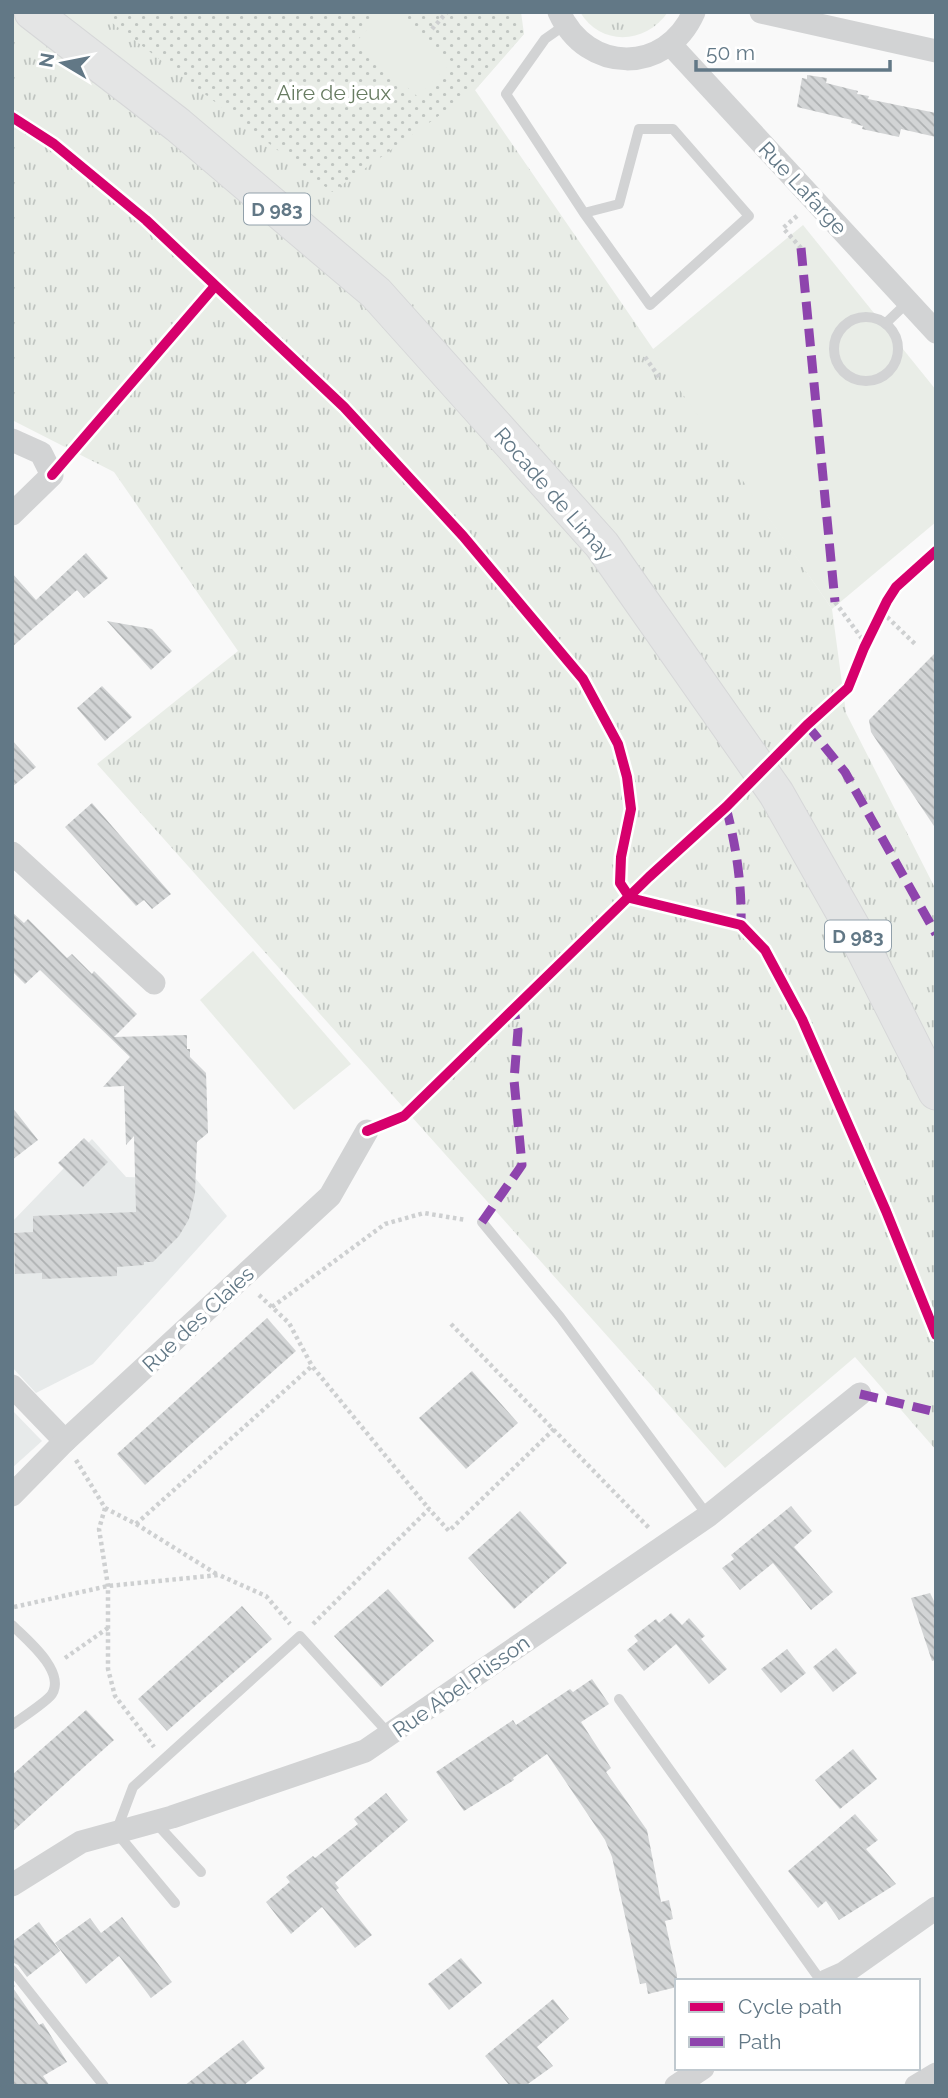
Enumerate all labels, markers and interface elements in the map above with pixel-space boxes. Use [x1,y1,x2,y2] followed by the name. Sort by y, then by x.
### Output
[28,28,98,98] north arrow
[696,28,890,72] scale bar
[706,40,755,65] text: 50 m
[34,51,58,69] text: N
[277,80,392,105] park label: Aire de jeux
[754,136,852,240] street label: Rue Lafarge
[244,194,310,224] road number: D 983
[489,422,619,566] street label: Rocade de Limay
[825,920,891,952] road number: D 983
[137,1261,259,1377] street label: Rue des Claies
[388,1629,534,1743] street label: Rue Abel Plisson
[675,1979,920,2070] legend
[738,1994,842,2019] text: Cycle path
[738,2029,782,2054] text: Path

